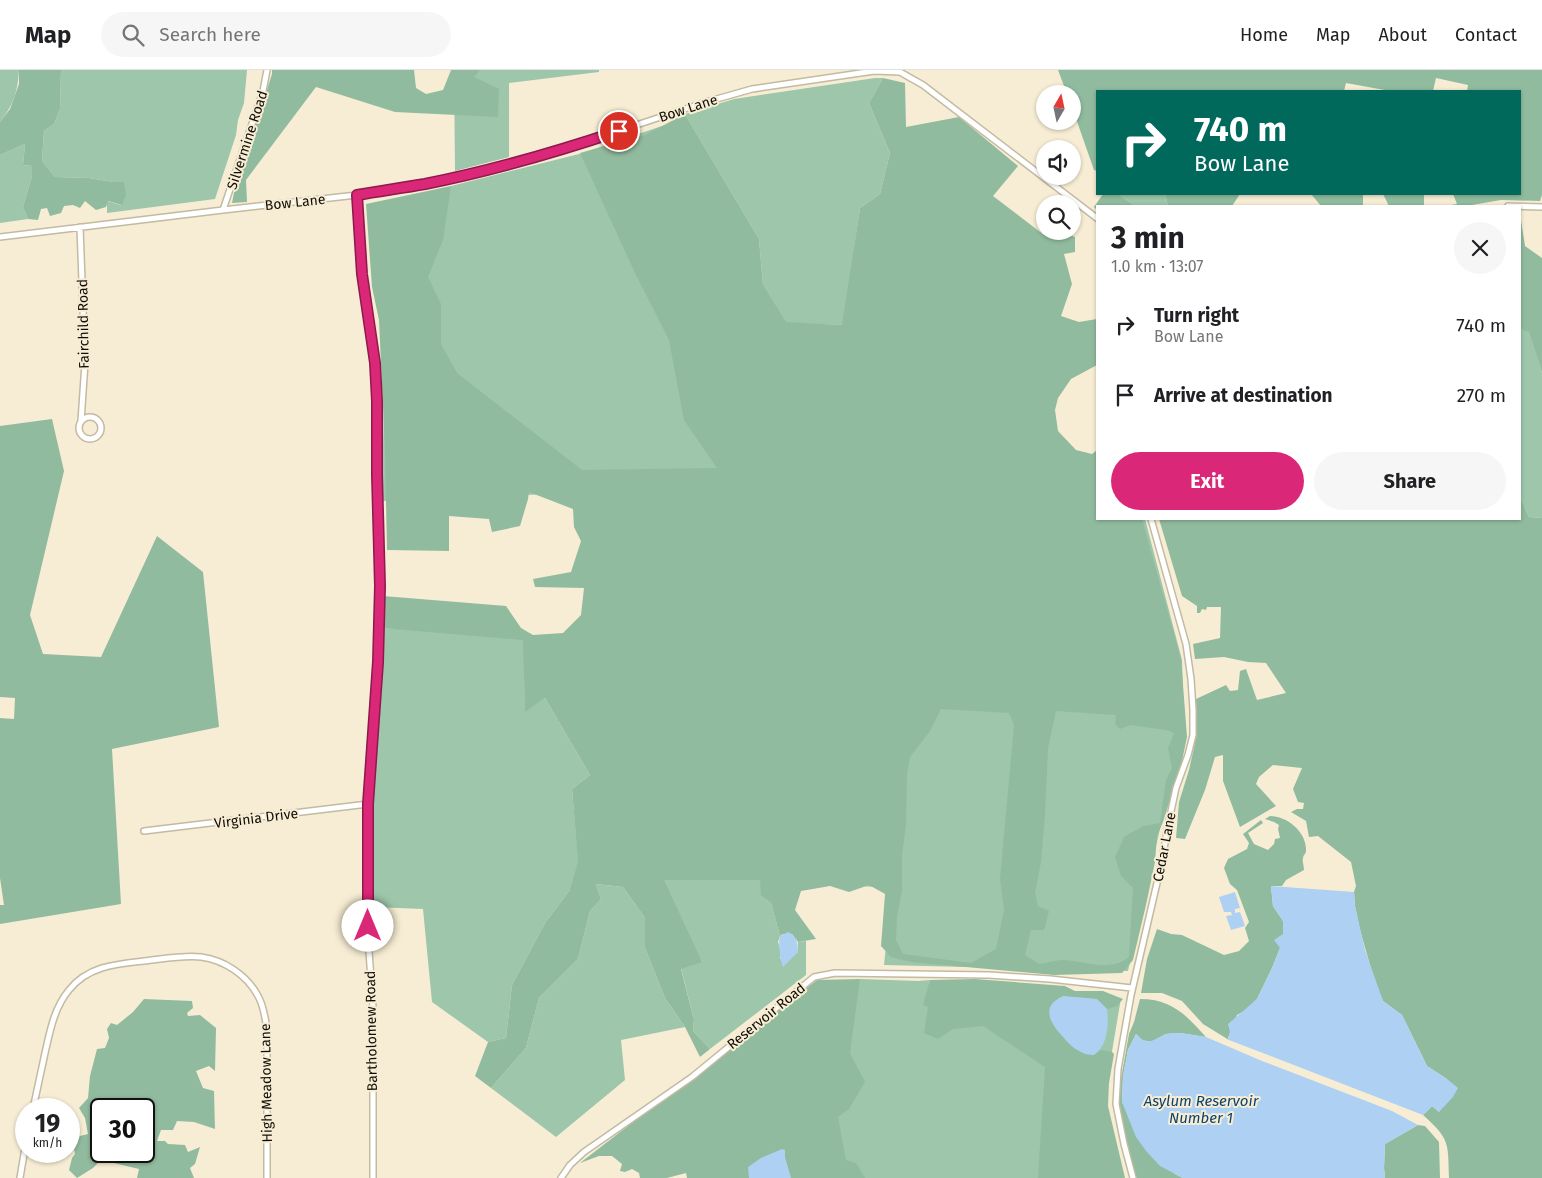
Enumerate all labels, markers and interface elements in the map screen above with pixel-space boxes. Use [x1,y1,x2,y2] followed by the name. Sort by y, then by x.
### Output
[101,12,451,57] search box
[25,21,71,49] text: Map
[119,21,147,49] icon: search
[159,23,261,46] text: Search here
[1240,24,1288,46] text: Home
[1316,24,1350,46] text: Map
[1378,24,1427,46] text: About
[1455,24,1517,46] text: Contact
[1036,85,1081,130] north arrow
[1036,85,1081,240] map controls
[223,88,272,192] street label: Silvermine Road
[657,91,720,126] street label: Bow Lane
[1194,108,1287,150] text: 740 m
[598,110,640,152] pin
[1111,110,1176,175] icon: right
[605,117,633,145] icon: arrive
[1036,140,1081,185] button: sound
[1194,150,1289,177] text: Bow Lane
[264,191,326,214] street label: Bow Lane
[1036,195,1081,240] button: search
[1111,220,1185,256] text: 3 min
[1454,222,1506,274] button: close
[1111,257,1203,276] text: 1.0 km · 13:07
[74,279,93,369] street label: Fairchild Road
[1154,304,1239,327] text: Turn right
[1111,311,1139,339] icon: right
[1456,314,1506,337] text: 740 m
[1154,327,1223,346] text: Bow Lane
[1111,381,1139,409] icon: arrive
[1154,384,1333,407] text: Arrive at destination
[1457,384,1506,407] text: 270 m
[1111,452,1304,510] button: Exit
[1314,452,1506,510] button: Share
[213,805,299,832] street label: Virginia Drive
[1149,811,1180,883] street label: Cedar Lane
[341,899,393,951] position arrow
[362,970,381,1092] street label: Bartholomew Road
[724,980,809,1053] street label: Reservoir Road
[257,1023,276,1143] street label: High Meadow Lane
[1143,1092,1260,1127] water label: Asylum Reservoir Number 1
[90,1098,155,1163] speed limit sign: 30
[35,1109,60,1139] text: 19
[33,1136,62,1150] text: km/h

